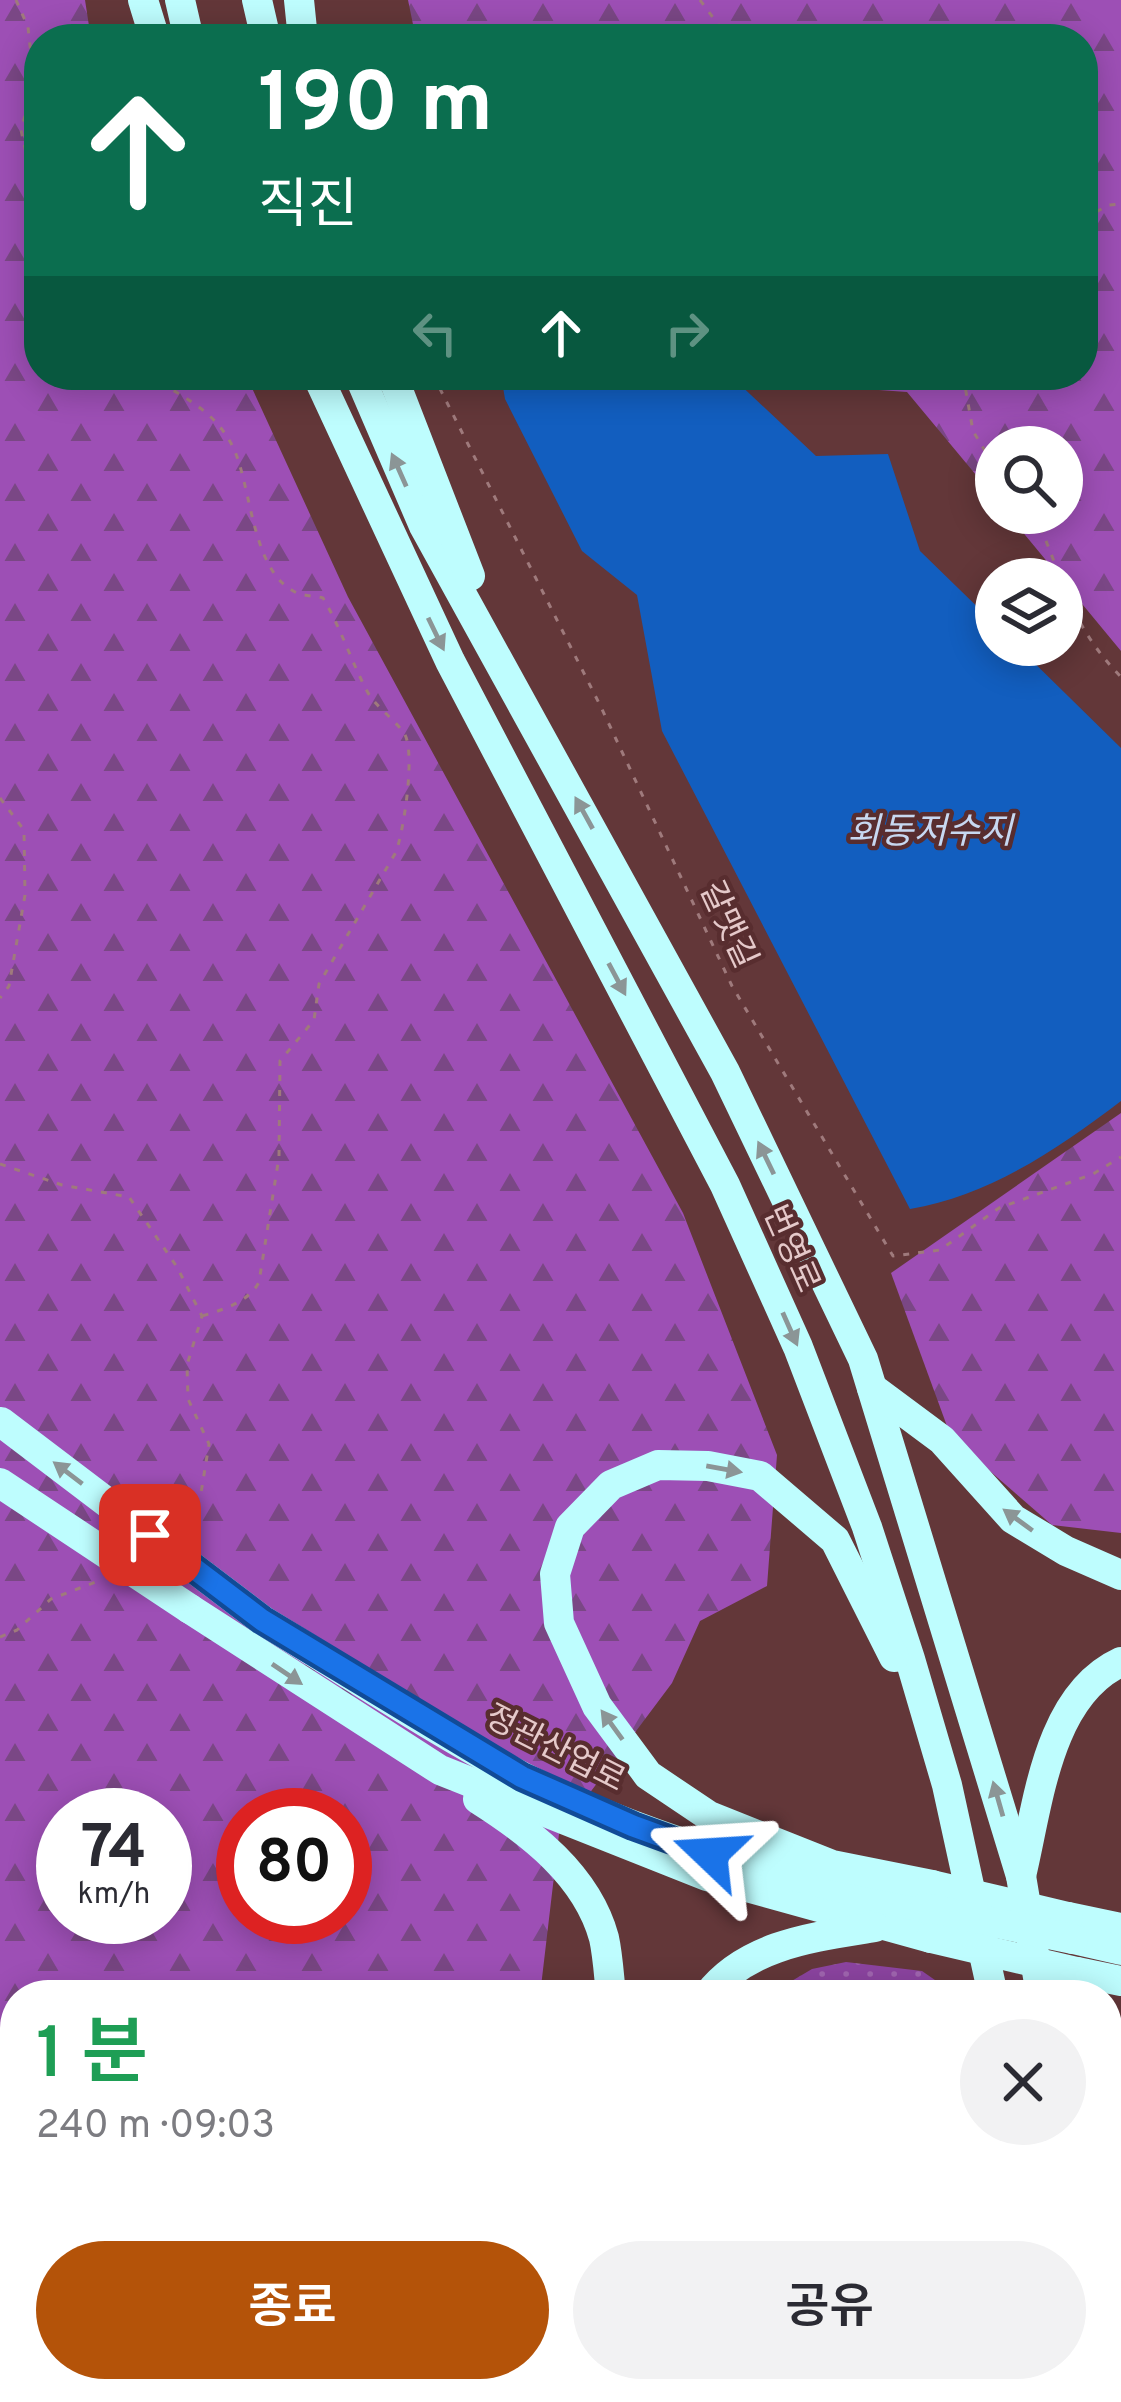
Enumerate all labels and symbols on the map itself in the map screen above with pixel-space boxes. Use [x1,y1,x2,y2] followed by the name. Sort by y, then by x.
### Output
[388,452,408,487] one-way arrow
[426,616,446,651] one-way arrow
[574,795,595,830] one-way arrow
[847,811,1016,857] water label: 회동저수지
[688,876,765,976] street label: 갈맷길
[606,962,627,997] one-way arrow
[756,1140,776,1175] one-way arrow
[752,1199,827,1300] street label: 번영로
[780,1312,800,1347] one-way arrow
[53,1461,84,1486] one-way arrow
[705,1461,743,1479] one-way arrow
[99,1484,201,1586] pin
[1003,1509,1034,1533] one-way arrow
[271,1662,304,1684] one-way arrow
[477,1697,631,1804] street label: 정관산업로
[600,1710,624,1741] one-way arrow
[988,1780,1006,1817] one-way arrow
[216,1788,372,1944] speed limit sign: 80
[647,1791,773,1917] position arrow

